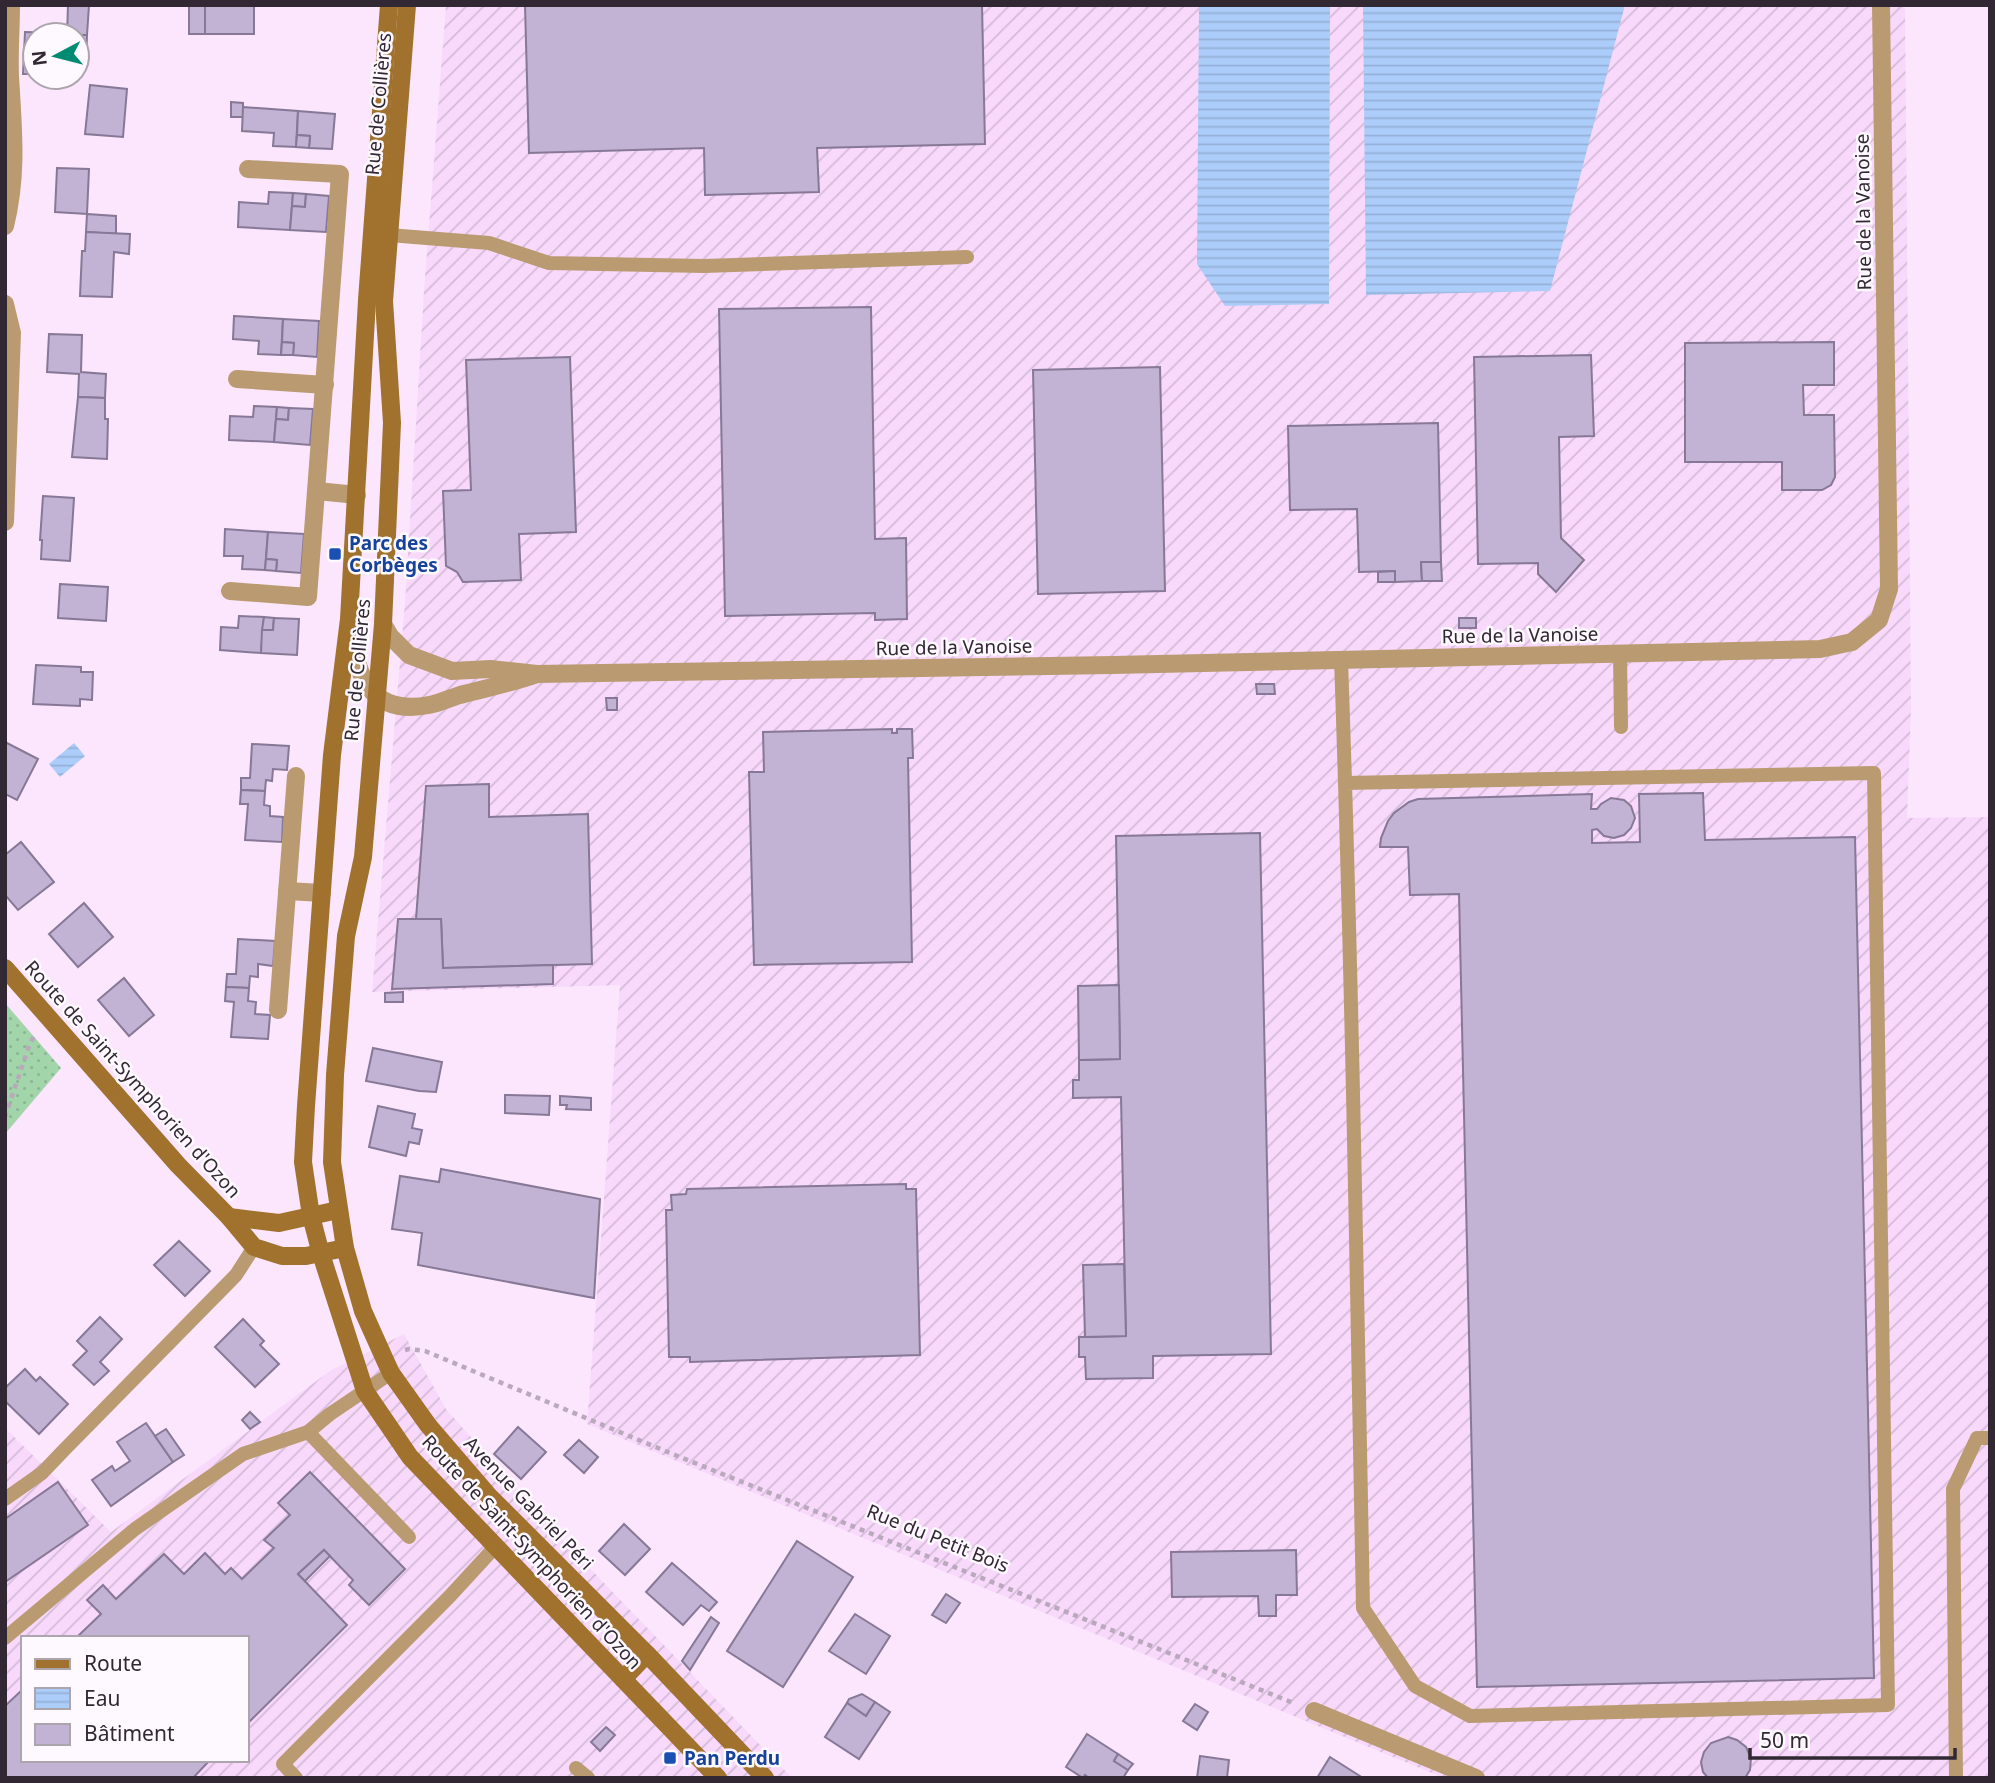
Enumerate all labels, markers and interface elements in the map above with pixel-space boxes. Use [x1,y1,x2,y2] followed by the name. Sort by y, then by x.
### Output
[21,21,91,91] north arrow
[359,32,397,176] street label: Rue de Collières
[25,49,53,67] text: N
[1849,133,1877,291] street label: Rue de la Vanoise
[349,530,438,578] place label: Parc des Corbèges
[327,546,343,562] marker: Parc des Corbèges
[338,598,376,742] street label: Rue de Collières
[1441,621,1599,649] street label: Rue de la Vanoise
[875,633,1033,661] street label: Rue de la Vanoise
[19,955,247,1203] street label: Route de Saint-Symphorien d'Ozon
[416,1429,648,1675] street label: Route de Saint-Symphorien d'Ozon
[458,1431,600,1575] street label: Avenue Gabriel Péri
[863,1498,1013,1578] street label: Rue du Petit Bois
[21,1636,248,1762] legend
[84,1649,142,1677] text: Route
[84,1684,120,1712] text: Eau
[1750,1716,1955,1760] scale bar
[84,1719,175,1747] text: Bâtiment
[1760,1726,1809,1754] text: 50 m
[684,1745,780,1771] place label: Pan Perdu
[662,1750,678,1766] marker: Pan Perdu

